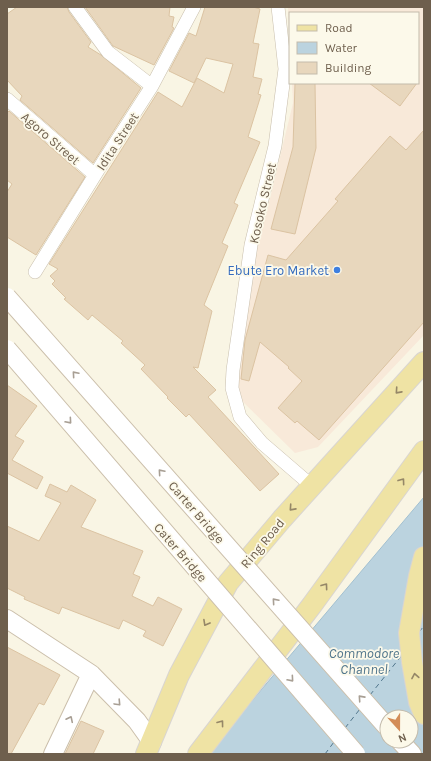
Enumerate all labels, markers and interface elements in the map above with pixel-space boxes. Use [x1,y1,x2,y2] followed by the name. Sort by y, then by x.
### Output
[289,12,419,84] legend
[325,21,353,35] text: Road
[325,41,358,55] text: Water
[325,61,372,75] text: Building
[18,109,83,168] street label: Agoro Street
[93,109,142,173] street label: Idita Street
[246,161,279,245] street label: Kosoko Street
[228,263,329,278] place label: Ebute Ero Market
[332,265,342,275] marker: Ebute Ero Market
[73,371,80,379] one-way arrow
[395,386,403,394] one-way arrow
[64,417,71,424] one-way arrow
[159,469,166,476] one-way arrow
[166,478,228,547] street label: Carter Bridge
[397,478,405,485] one-way arrow
[289,503,296,511] one-way arrow
[237,516,287,571] street label: Ring Road
[151,520,210,585] street label: Cater Bridge
[320,583,328,590] one-way arrow
[272,598,279,605] one-way arrow
[203,619,211,626] one-way arrow
[329,645,400,678] water label: Commodore Channel
[411,673,420,679] one-way arrow
[286,674,293,681] one-way arrow
[358,695,365,703] one-way arrow
[113,698,120,705] one-way arrow
[379,709,419,749] north arrow
[65,716,73,723] one-way arrow
[217,720,224,727] one-way arrow
[396,730,408,745] text: N

